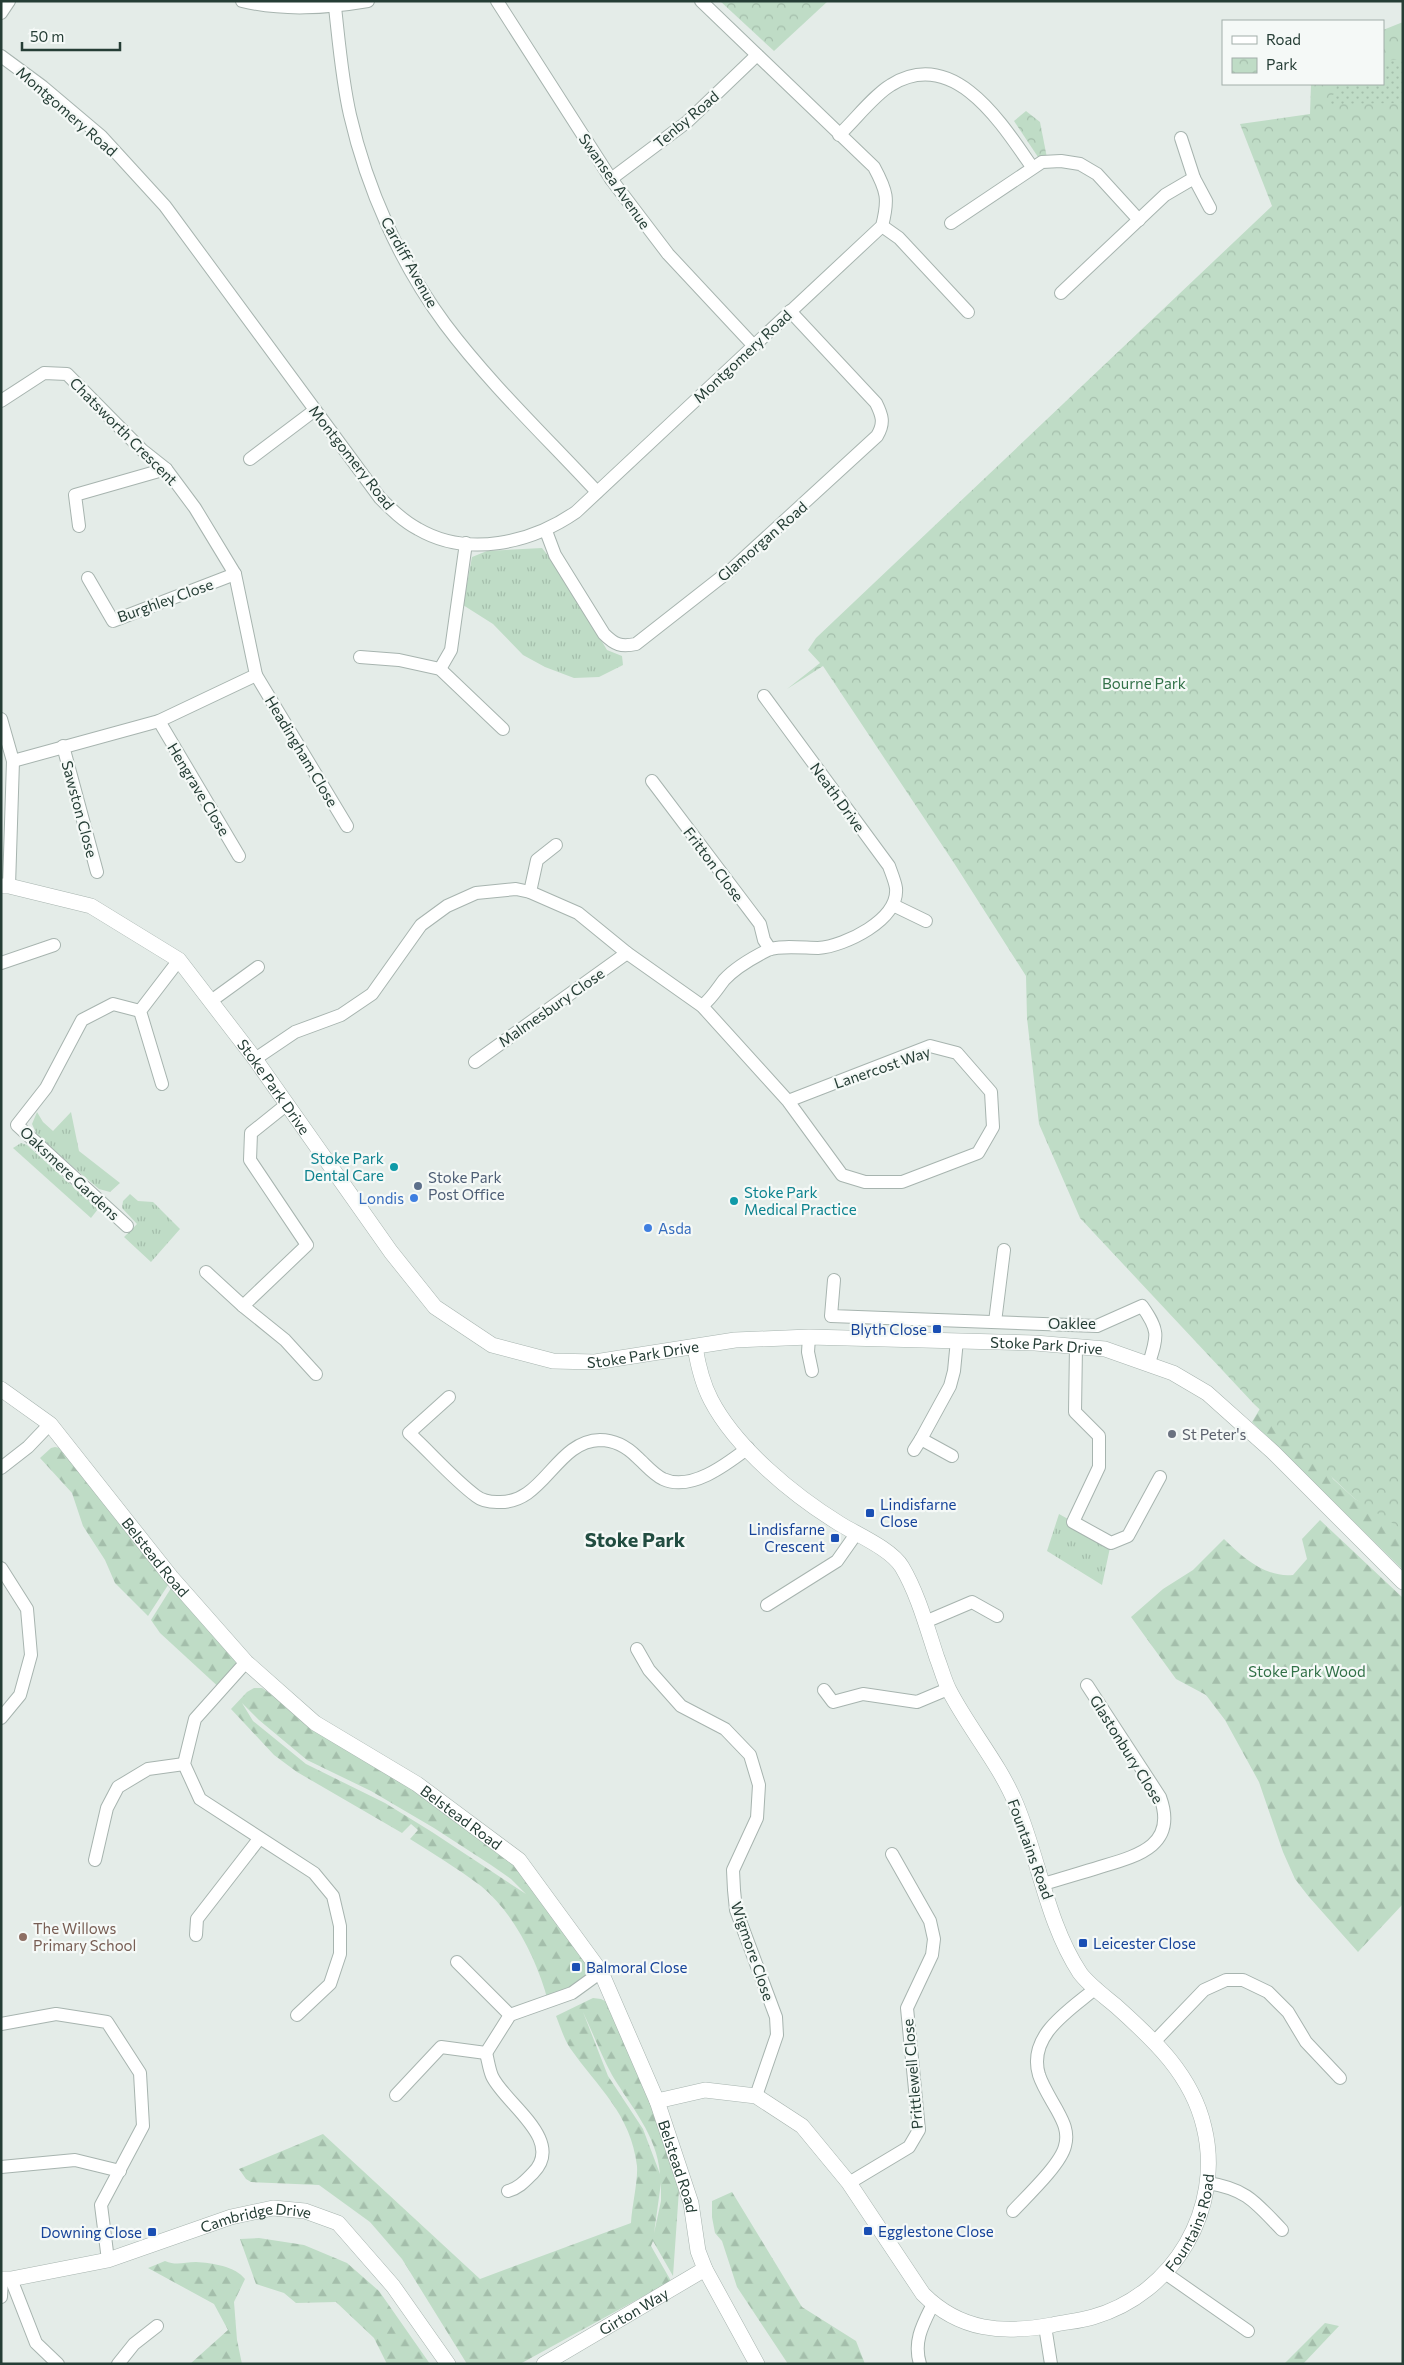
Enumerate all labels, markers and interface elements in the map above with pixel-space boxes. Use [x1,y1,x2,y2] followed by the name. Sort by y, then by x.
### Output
[22,20,120,52] scale bar
[1222,20,1384,85] legend
[30,27,64,45] text: 50 m
[1266,30,1301,48] text: Road
[1266,55,1297,73] text: Park
[13,62,121,160] street label: Montgomery Road
[650,87,722,151] street label: Tenby Road
[575,130,655,232] street label: Swansea Avenue
[378,214,442,310] street label: Cardiff Avenue
[689,306,795,406] street label: Montgomery Road
[66,373,182,489] street label: Chatsworth Crescent
[306,401,398,513] street label: Montgomery Road
[713,497,811,585] street label: Glamorgan Road
[115,574,215,626] street label: Burghley Close
[1102,674,1186,692] park label: Bourne Park
[262,692,342,810] street label: Headingham Close
[164,739,234,839] street label: Hengrave Close
[58,759,102,859] street label: Sawston Close
[807,759,869,835] street label: Neath Drive
[680,823,748,905] street label: Fritton Close
[495,964,608,1050] street label: Malmesbury Close
[234,1035,314,1138] street label: Stoke Park Drive
[831,1042,933,1092] street label: Lanercost Way
[17,1122,123,1224] street label: Oaksmere Gardens
[304,1149,384,1184] place label: Stoke Park Dental Care
[388,1161,400,1173] marker: Stoke Park Dental Care
[428,1168,505,1203] place label: Stoke Park Post Office
[412,1180,424,1192] marker: Stoke Park Post Office
[744,1183,857,1218] place label: Stoke Park Medical Practice
[359,1189,404,1207] place label: Londis
[408,1192,420,1204] marker: Londis
[728,1195,740,1207] marker: Stoke Park Medical Practice
[658,1219,692,1237] place label: Asda
[642,1222,654,1234] marker: Asda
[1048,1314,1096,1332] street label: Oaklee
[850,1320,927,1338] place label: Blyth Close
[931,1323,943,1335] marker: Blyth Close
[990,1333,1104,1358] street label: Stoke Park Drive
[587,1337,700,1371] street label: Stoke Park Drive
[1182,1425,1247,1443] place label: St Peter's
[1166,1428,1178,1440] marker: St Peter's
[880,1495,957,1530] place label: Lindisfarne Close
[864,1507,876,1519] marker: Lindisfarne Close
[118,1514,193,1600] street label: Belstead Road
[749,1520,825,1555] place label: Lindisfarne Crescent
[585,1527,686,1551] district label: Stoke Park
[829,1532,841,1544] marker: Lindisfarne Crescent
[1248,1662,1366,1680] park label: Stoke Park Wood
[1086,1691,1168,1807] street label: Glastonbury Close
[417,1781,506,1853] street label: Belstead Road
[1005,1796,1057,1902] street label: Fountains Road
[728,1899,778,2003] street label: Wigmore Close
[33,1919,136,1954] place label: The Willows Primary School
[17,1931,29,1943] marker: The Willows Primary School
[1093,1934,1196,1952] place label: Leicester Close
[1077,1937,1089,1949] marker: Leicester Close
[586,1958,687,1976] place label: Balmoral Close
[570,1961,582,1973] marker: Balmoral Close
[898,2018,926,2130] street label: Prittlewell Close
[655,2118,701,2214] street label: Belstead Road
[1161,2173,1217,2275] street label: Fountains Road
[198,2199,314,2236] street label: Cambridge Drive
[878,2222,994,2240] place label: Egglestone Close
[41,2223,142,2241] place label: Downing Close
[862,2225,874,2237] marker: Egglestone Close
[146,2226,158,2238] marker: Downing Close
[596,2284,672,2339] street label: Girton Way

